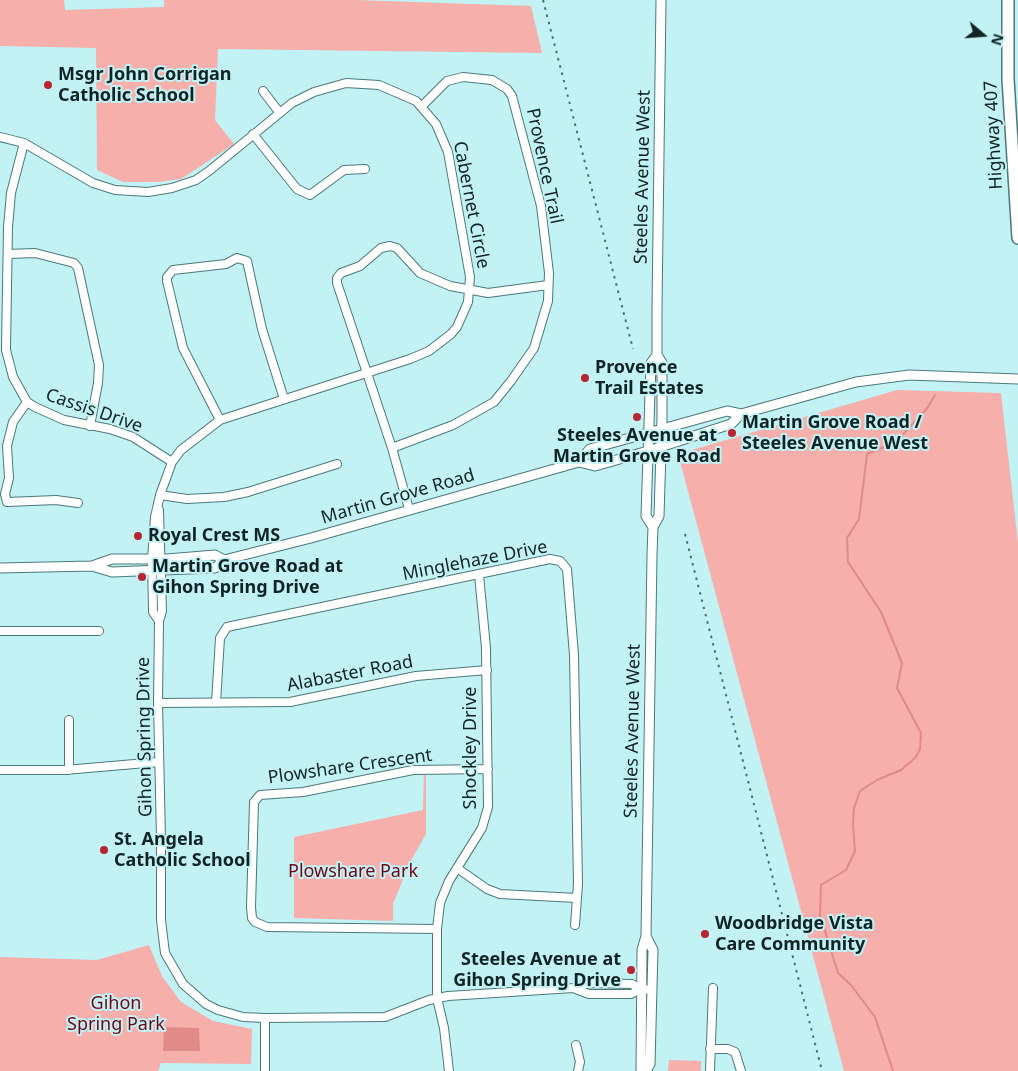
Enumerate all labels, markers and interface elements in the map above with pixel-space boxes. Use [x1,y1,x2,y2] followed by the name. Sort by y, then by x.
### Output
[958,10,1008,60] north arrow
[987,31,1009,48] text: N
[58,64,232,106] place label: Msgr John Corrigan Catholic School
[42,79,54,91] marker: Msgr John Corrigan Catholic School
[980,80,1008,190] street label: Highway 407
[631,90,655,264] street label: Steeles Avenue West
[521,106,567,226] street label: Provence Trail
[448,140,494,270] street label: Cabernet Circle
[595,357,704,399] place label: Provence Trail Estates
[579,372,591,384] marker: Provence Trail Estates
[43,384,145,438] street label: Cassis Drive
[631,411,643,423] marker: Steeles Avenue at Martin Grove Road
[742,412,928,454] place label: Martin Grove Road / Steeles Avenue West
[553,425,721,468] place label: Steeles Avenue at Martin Grove Road
[726,427,738,439] marker: Martin Grove Road / Steeles Avenue West
[319,465,477,529] street label: Martin Grove Road
[148,525,280,547] place label: Royal Crest MS
[132,530,144,542] marker: Royal Crest MS
[401,536,549,586] street label: Minglehaze Drive
[152,556,343,598] place label: Martin Grove Road at Gihon Spring Drive
[136,571,148,583] marker: Martin Grove Road at Gihon Spring Drive
[621,644,645,818] street label: Steeles Avenue West
[285,651,415,697] street label: Alabaster Road
[133,657,157,817] street label: Gihon Spring Drive
[460,687,482,809] street label: Shockley Drive
[267,745,433,789] street label: Plowshare Crescent
[114,829,251,872] place label: St. Angela Catholic School
[98,844,110,856] marker: St. Angela Catholic School
[288,861,418,883] park label: Plowshare Park
[715,913,874,956] place label: Woodbridge Vista Care Community
[699,928,711,940] marker: Woodbridge Vista Care Community
[453,949,621,992] place label: Steeles Avenue at Gihon Spring Drive
[625,964,637,976] marker: Steeles Avenue at Gihon Spring Drive
[67,993,165,1036] park label: Gihon Spring Park

